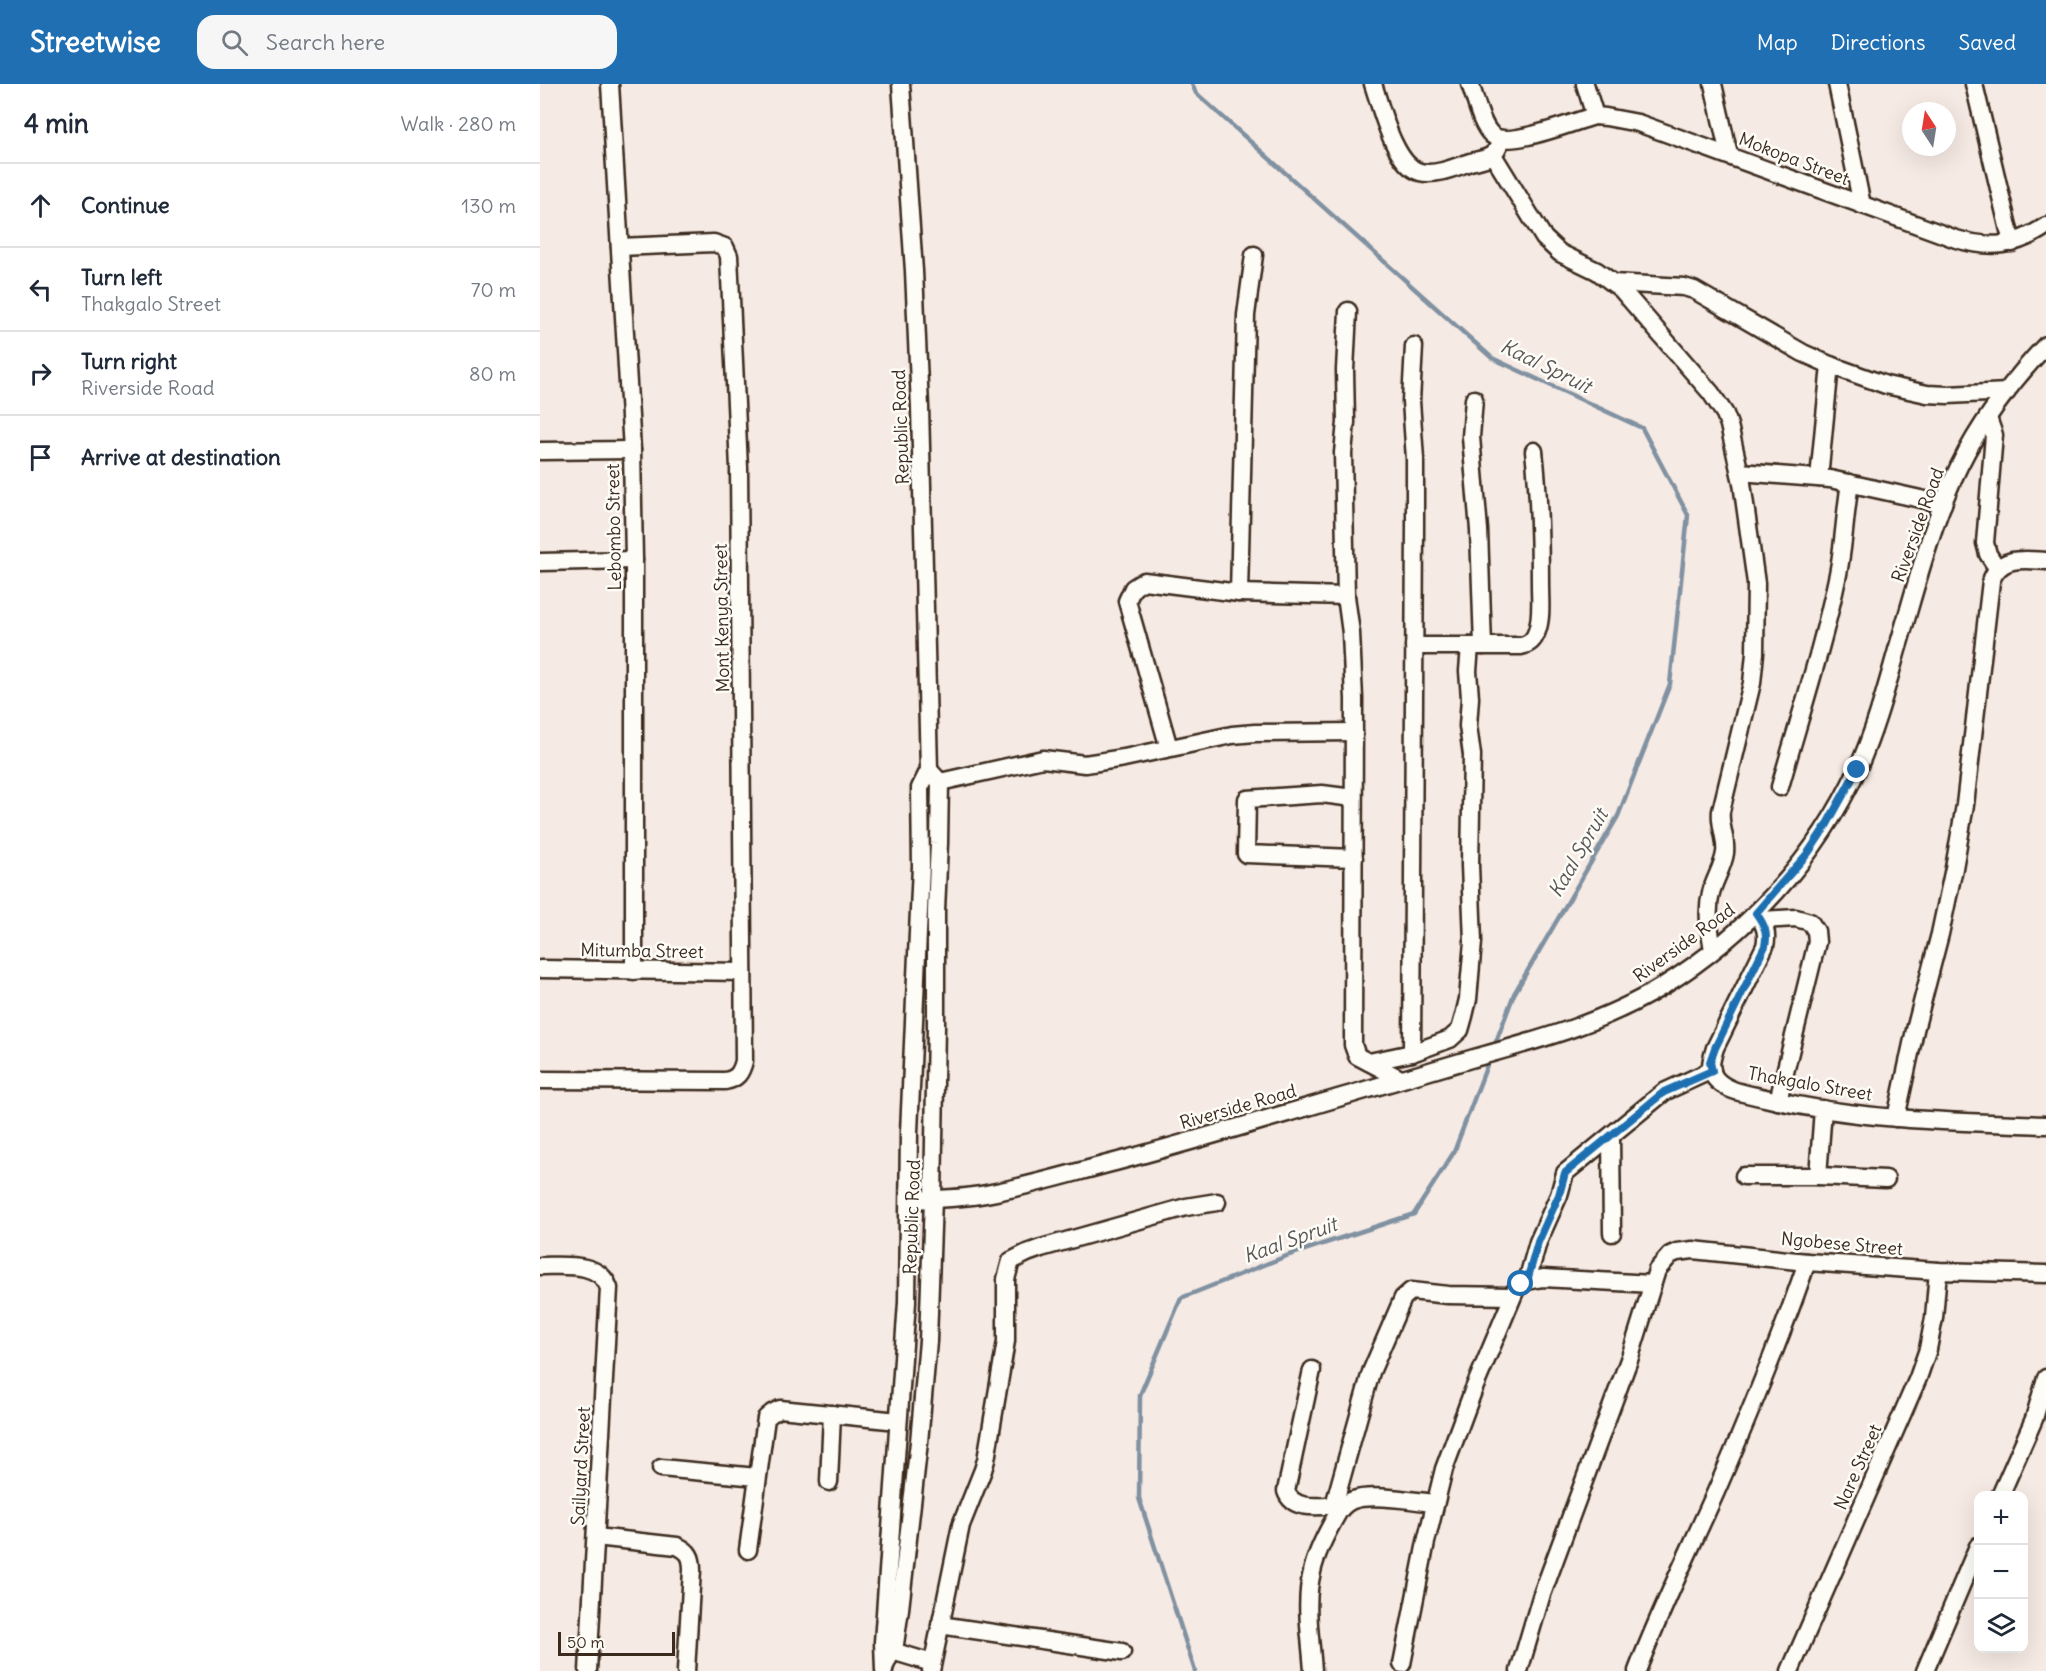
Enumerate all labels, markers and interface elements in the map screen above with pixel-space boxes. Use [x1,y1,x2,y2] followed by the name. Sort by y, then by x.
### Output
[197,15,617,69] search box
[30,24,161,60] text: Streetwise
[218,26,251,59] icon: search
[266,28,385,56] text: Search here
[1757,29,1798,56] text: Map
[1831,29,1925,56] text: Directions
[1958,29,2016,56] text: Saved
[1902,102,1956,156] north arrow
[24,107,89,140] text: 4 min
[400,111,516,136] text: Walk · 280 m
[1736,127,1853,190] street label: Mokopa Street
[24,189,57,222] icon: ahead
[81,191,170,219] text: Continue
[461,193,516,218] text: 130 m
[81,263,162,291] text: Turn left
[24,273,57,306] icon: left
[471,277,516,302] text: 70 m
[81,291,221,316] text: Thakgalo Street
[1497,333,1598,399] water label: Kaal Spruit
[81,347,177,375] text: Turn right
[24,357,57,390] icon: right
[469,361,516,386] text: 80 m
[887,369,914,485] street label: Republic Road
[81,375,215,400] text: Riverside Road
[24,441,57,474] icon: arrive
[81,443,281,471] text: Arrive at destination
[601,463,626,591] street label: Lebombo Street
[1886,464,1949,585] street label: Riverside Road
[709,543,734,693] street label: Mont Kenya Street
[1843,756,1869,782] route end
[1542,802,1614,901] water label: Kaal Spruit
[1628,898,1739,987] street label: Riverside Road
[580,938,704,963] street label: Mitumba Street
[1746,1061,1874,1106] street label: Thakgalo Street
[1177,1079,1299,1134] street label: Riverside Road
[898,1159,925,1275] street label: Republic Road
[1240,1210,1342,1268] water label: Kaal Spruit
[1780,1227,1904,1260] street label: Ngobese Street
[1507,1270,1533,1296] route start
[566,1406,595,1526] street label: Sailyard Street
[1828,1420,1887,1513] street label: Nare Street
[1974,1491,2028,1653] map controls
[1974,1491,2028,1545] button: +
[1974,1545,2028,1599] button: −
[1974,1599,2028,1653] button: layers
[558,1629,675,1656] scale bar
[567,1632,605,1652] text: 50 m

